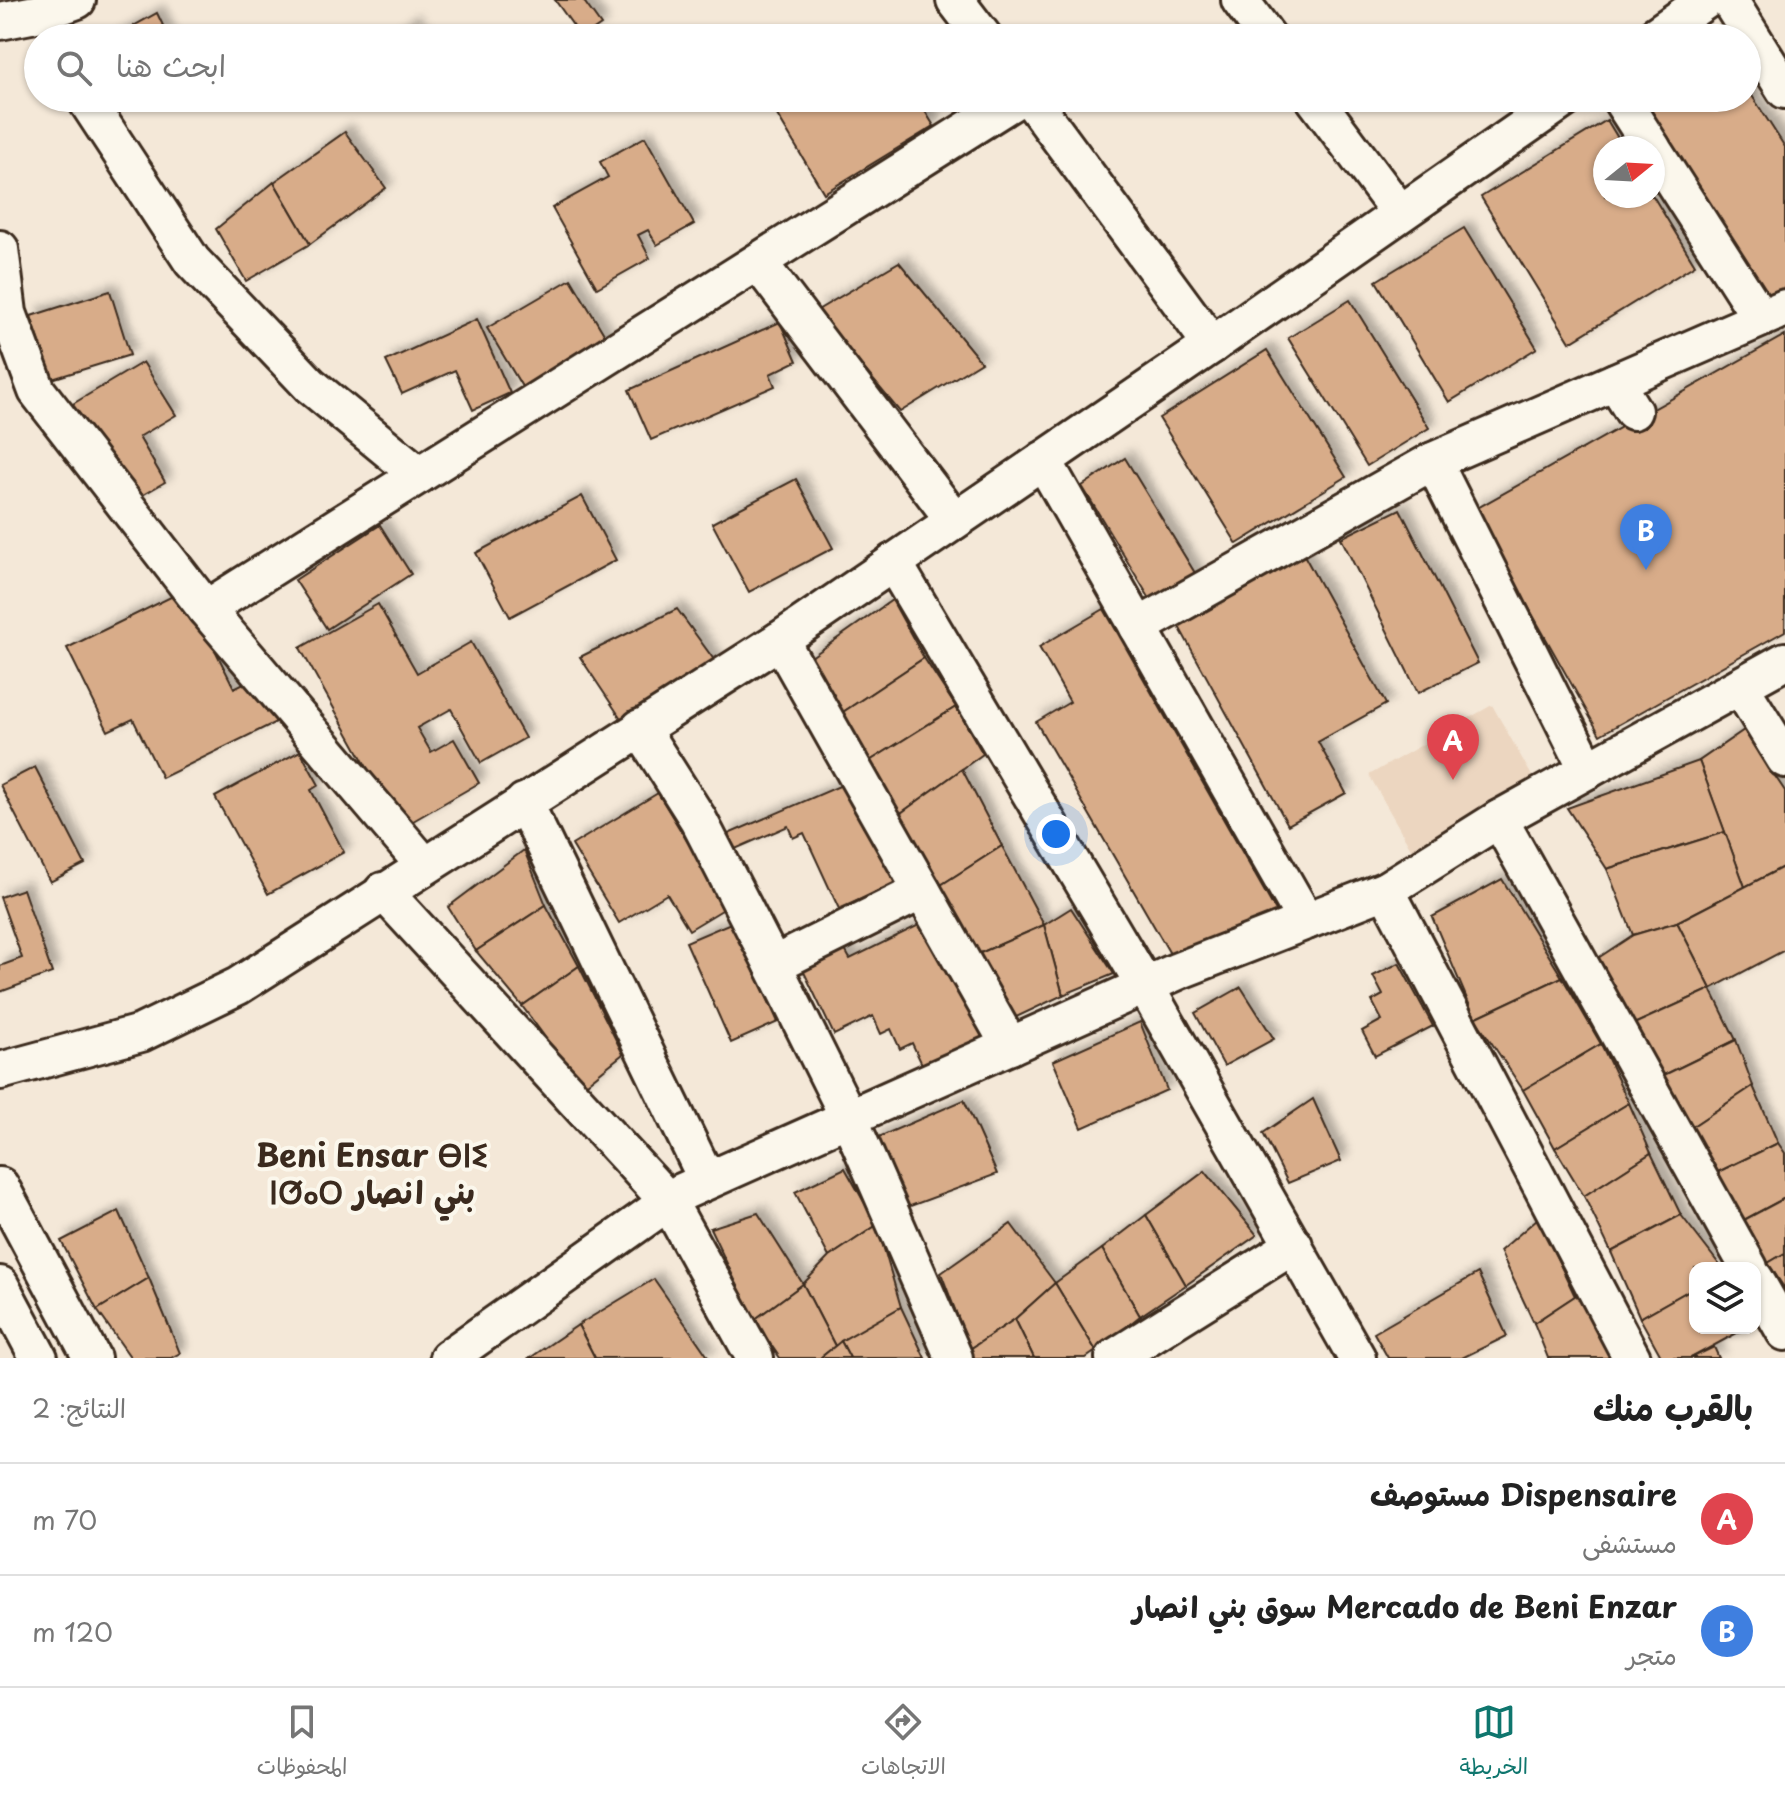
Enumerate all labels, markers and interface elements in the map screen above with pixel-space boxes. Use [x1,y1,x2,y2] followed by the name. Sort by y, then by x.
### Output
[24,24,1761,112] search box
[116,42,226,87] text: ابحث هنا
[52,46,96,90] icon: search
[1593,136,1665,208] north arrow
[1620,504,1672,570] pin: B
[1427,714,1479,780] pin: A
[1036,814,1076,854] your location
[256,1130,488,1222] district label: Beni Ensar ⴱⵏⵉ ⵏⵚⴰⵔ بني انصار
[1689,1262,1761,1334] map controls
[1689,1262,1761,1334] button: layers
[1593,1381,1753,1433] text: بالقرب منك
[32,1388,126,1427] text: النتائج: 2
[1370,1471,1677,1516] text: Dispensaire مستوصف
[32,1500,97,1539] text: 70 m
[1717,1500,1737,1539] text: A
[1582,1523,1677,1562] text: مستشفى
[1133,1583,1677,1628] text: Mercado de Beni Enzar سوق بني انصار
[32,1612,113,1651] text: 120 m
[1718,1612,1736,1651] text: B
[1626,1635,1677,1674] text: متجر
[257,1700,347,1786] tab: المحفوظات
[861,1700,946,1786] tab: الاتجاهات
[1460,1700,1528,1786] tab: الخريطة

